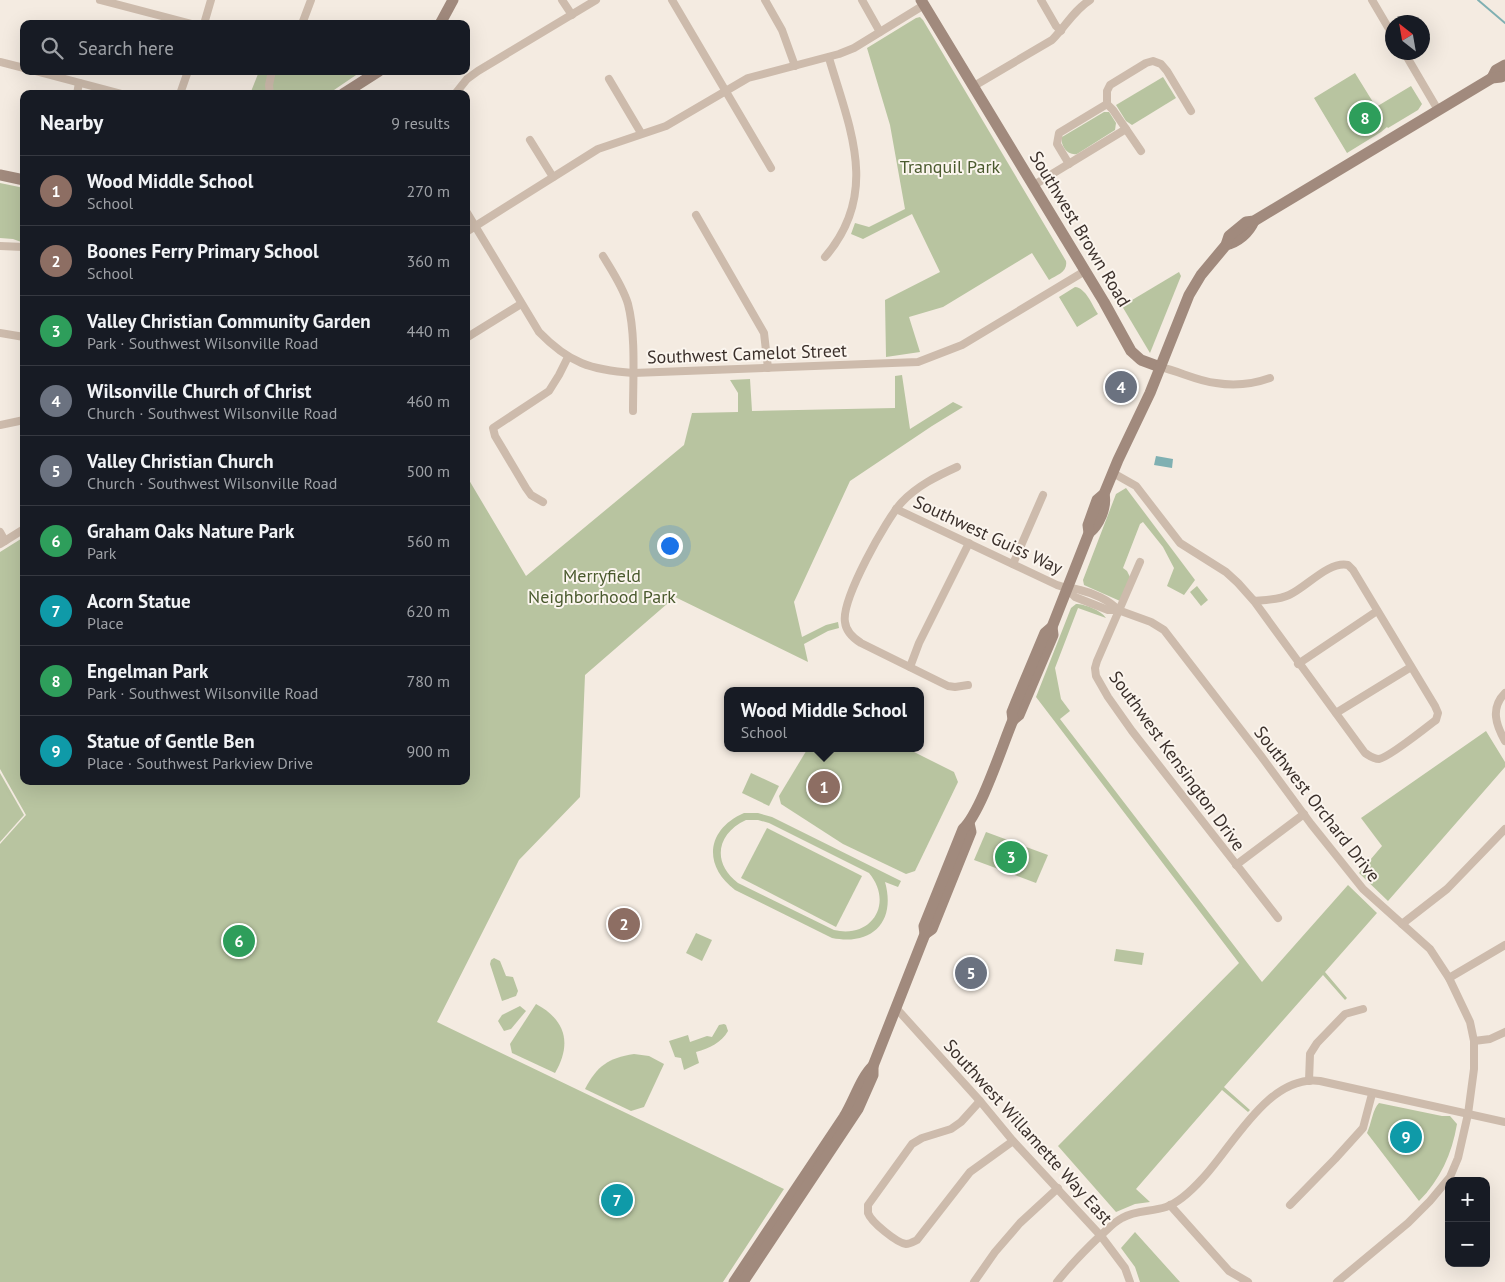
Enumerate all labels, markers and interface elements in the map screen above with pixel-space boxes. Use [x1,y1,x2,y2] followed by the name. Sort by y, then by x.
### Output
[1385,15,1430,60] north arrow
[20,20,470,75] search box
[38,34,66,62] icon: search
[78,36,174,60] text: Search here
[1349,99,1381,137] pin: 8
[40,109,103,136] text: Nearby
[391,113,450,133] text: 9 results
[1025,147,1136,311] street label: Southwest Brown Road
[900,155,1001,178] park label: Tranquil Park
[87,169,253,193] text: Wood Middle School
[51,181,61,201] text: 1
[407,181,450,201] text: 270 m
[87,193,133,213] text: School
[87,239,319,263] text: Boones Ferry Primary School
[51,251,61,271] text: 2
[407,251,450,271] text: 360 m
[87,263,133,283] text: School
[87,309,371,333] text: Valley Christian Community Garden
[51,321,61,341] text: 3
[407,321,450,341] text: 440 m
[87,333,318,353] text: Park · Southwest Wilsonville Road
[647,339,847,368] street label: Southwest Camelot Street
[1105,368,1137,406] pin: 4
[87,379,312,403] text: Wilsonville Church of Christ
[51,391,61,411] text: 4
[407,391,450,411] text: 460 m
[87,403,337,423] text: Church · Southwest Wilsonville Road
[87,449,274,473] text: Valley Christian Church
[51,461,61,481] text: 5
[407,461,450,481] text: 500 m
[87,473,337,493] text: Church · Southwest Wilsonville Road
[910,490,1067,579] street label: Southwest Guiss Way
[87,519,294,543] text: Graham Oaks Nature Park
[51,531,61,551] text: 6
[407,531,450,551] text: 560 m
[657,533,683,559] your location
[87,543,116,563] text: Park
[528,564,676,608] park label: Merryfield Neighborhood Park
[87,589,191,613] text: Acorn Statue
[51,601,61,621] text: 7
[407,601,450,621] text: 620 m
[87,613,124,633] text: Place
[87,659,208,683] text: Engelman Park
[1104,666,1251,855] street label: Southwest Kensington Drive
[51,671,61,691] text: 8
[407,671,450,691] text: 780 m
[87,683,318,703] text: Park · Southwest Wilsonville Road
[724,687,924,752] popup
[741,698,907,722] text: Wood Middle School
[1249,721,1385,886] street label: Southwest Orchard Drive
[741,722,787,742] text: School
[87,729,255,753] text: Statue of Gentle Ben
[51,741,61,761] text: 9
[407,741,450,761] text: 900 m
[87,753,313,773] text: Place · Southwest Parkview Drive
[808,768,840,806] pin: 1
[995,838,1027,876] pin: 3
[608,905,640,943] pin: 2
[223,922,255,960] pin: 6
[955,954,987,992] pin: 5
[939,1034,1118,1229] street label: Southwest Willamette Way East
[1390,1118,1422,1156] pin: 9
[1445,1177,1490,1267] map controls
[1445,1177,1490,1222] button: +
[601,1181,633,1219] pin: 7
[1445,1222,1490,1267] button: −

